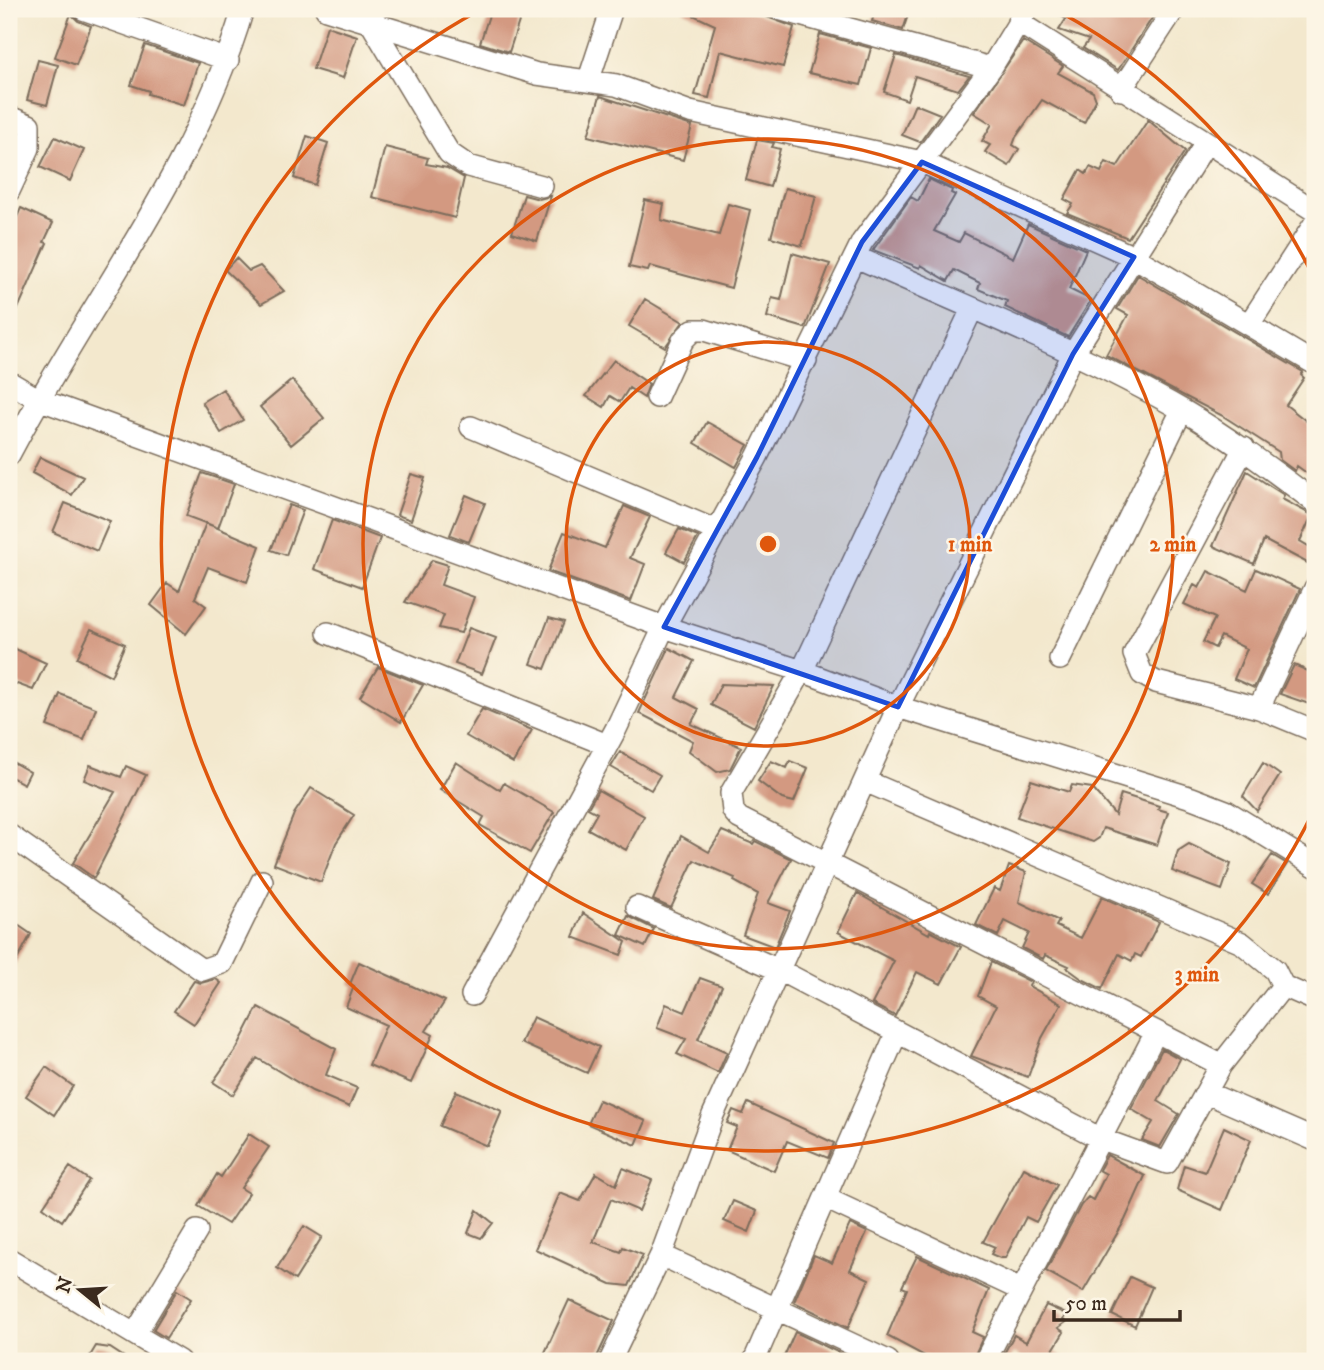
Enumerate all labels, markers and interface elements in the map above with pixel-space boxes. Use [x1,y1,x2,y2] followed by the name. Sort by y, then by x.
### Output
[756,532,780,556] centre of rings
[948,532,993,558] text: 1 min
[1150,532,1198,558] text: 2 min
[1175,962,1220,988] text: 3 min
[46,1254,116,1324] north arrow
[52,1274,79,1296] text: N
[1054,1279,1180,1323] scale bar
[1065,1291,1107,1317] text: 50 m

